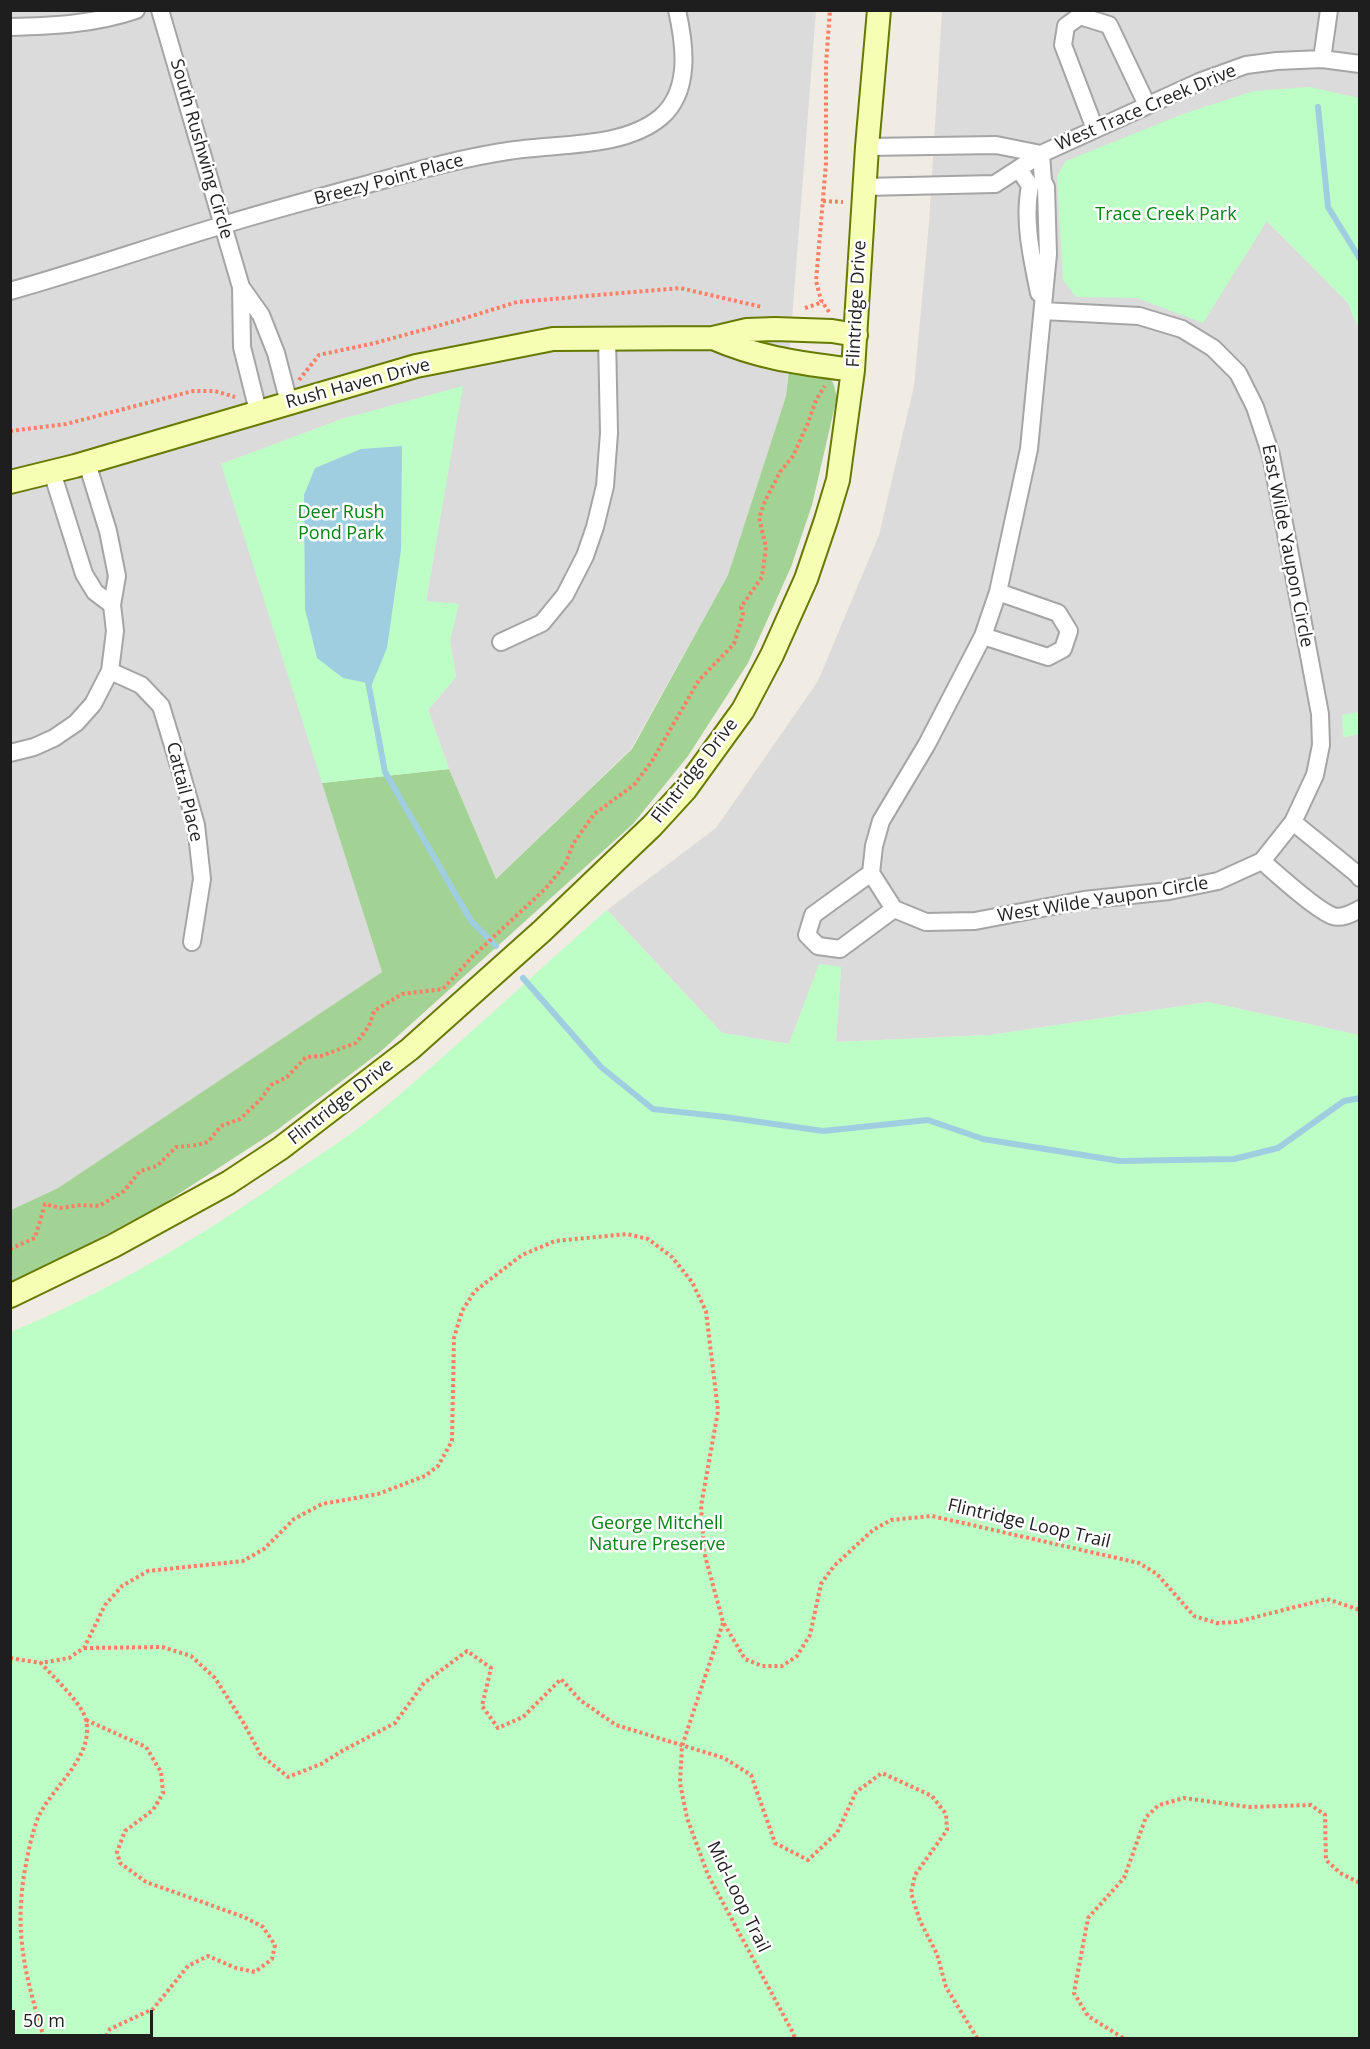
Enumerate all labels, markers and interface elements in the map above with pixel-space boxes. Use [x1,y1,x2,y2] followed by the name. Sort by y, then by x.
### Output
[165,57,237,241] street label: South Rushwing Circle
[1052,60,1240,156] street label: West Trace Creek Drive
[312,150,466,210] street label: Breezy Point Place
[1095,204,1237,226] park label: Trace Creek Park
[843,240,871,368] street label: Flintridge Drive
[283,354,433,414] street label: Rush Haven Drive
[1257,443,1317,649] street label: East Wilde Yaupon Circle
[297,502,385,544] park label: Deer Rush Pond Park
[647,714,743,828] street label: Flintridge Drive
[161,740,207,844] street label: Cattail Place
[996,873,1210,927] street label: West Wilde Yaupon Circle
[284,1054,398,1150] street label: Flintridge Drive
[946,1495,1112,1553] street label: Flintridge Loop Trail
[589,1513,725,1556] park label: George Mitchell Nature Preserve
[702,1838,774,1956] street label: Mid-Loop Trail
[15,1998,156,2036] scale bar
[23,2008,65,2032] text: 50 m

